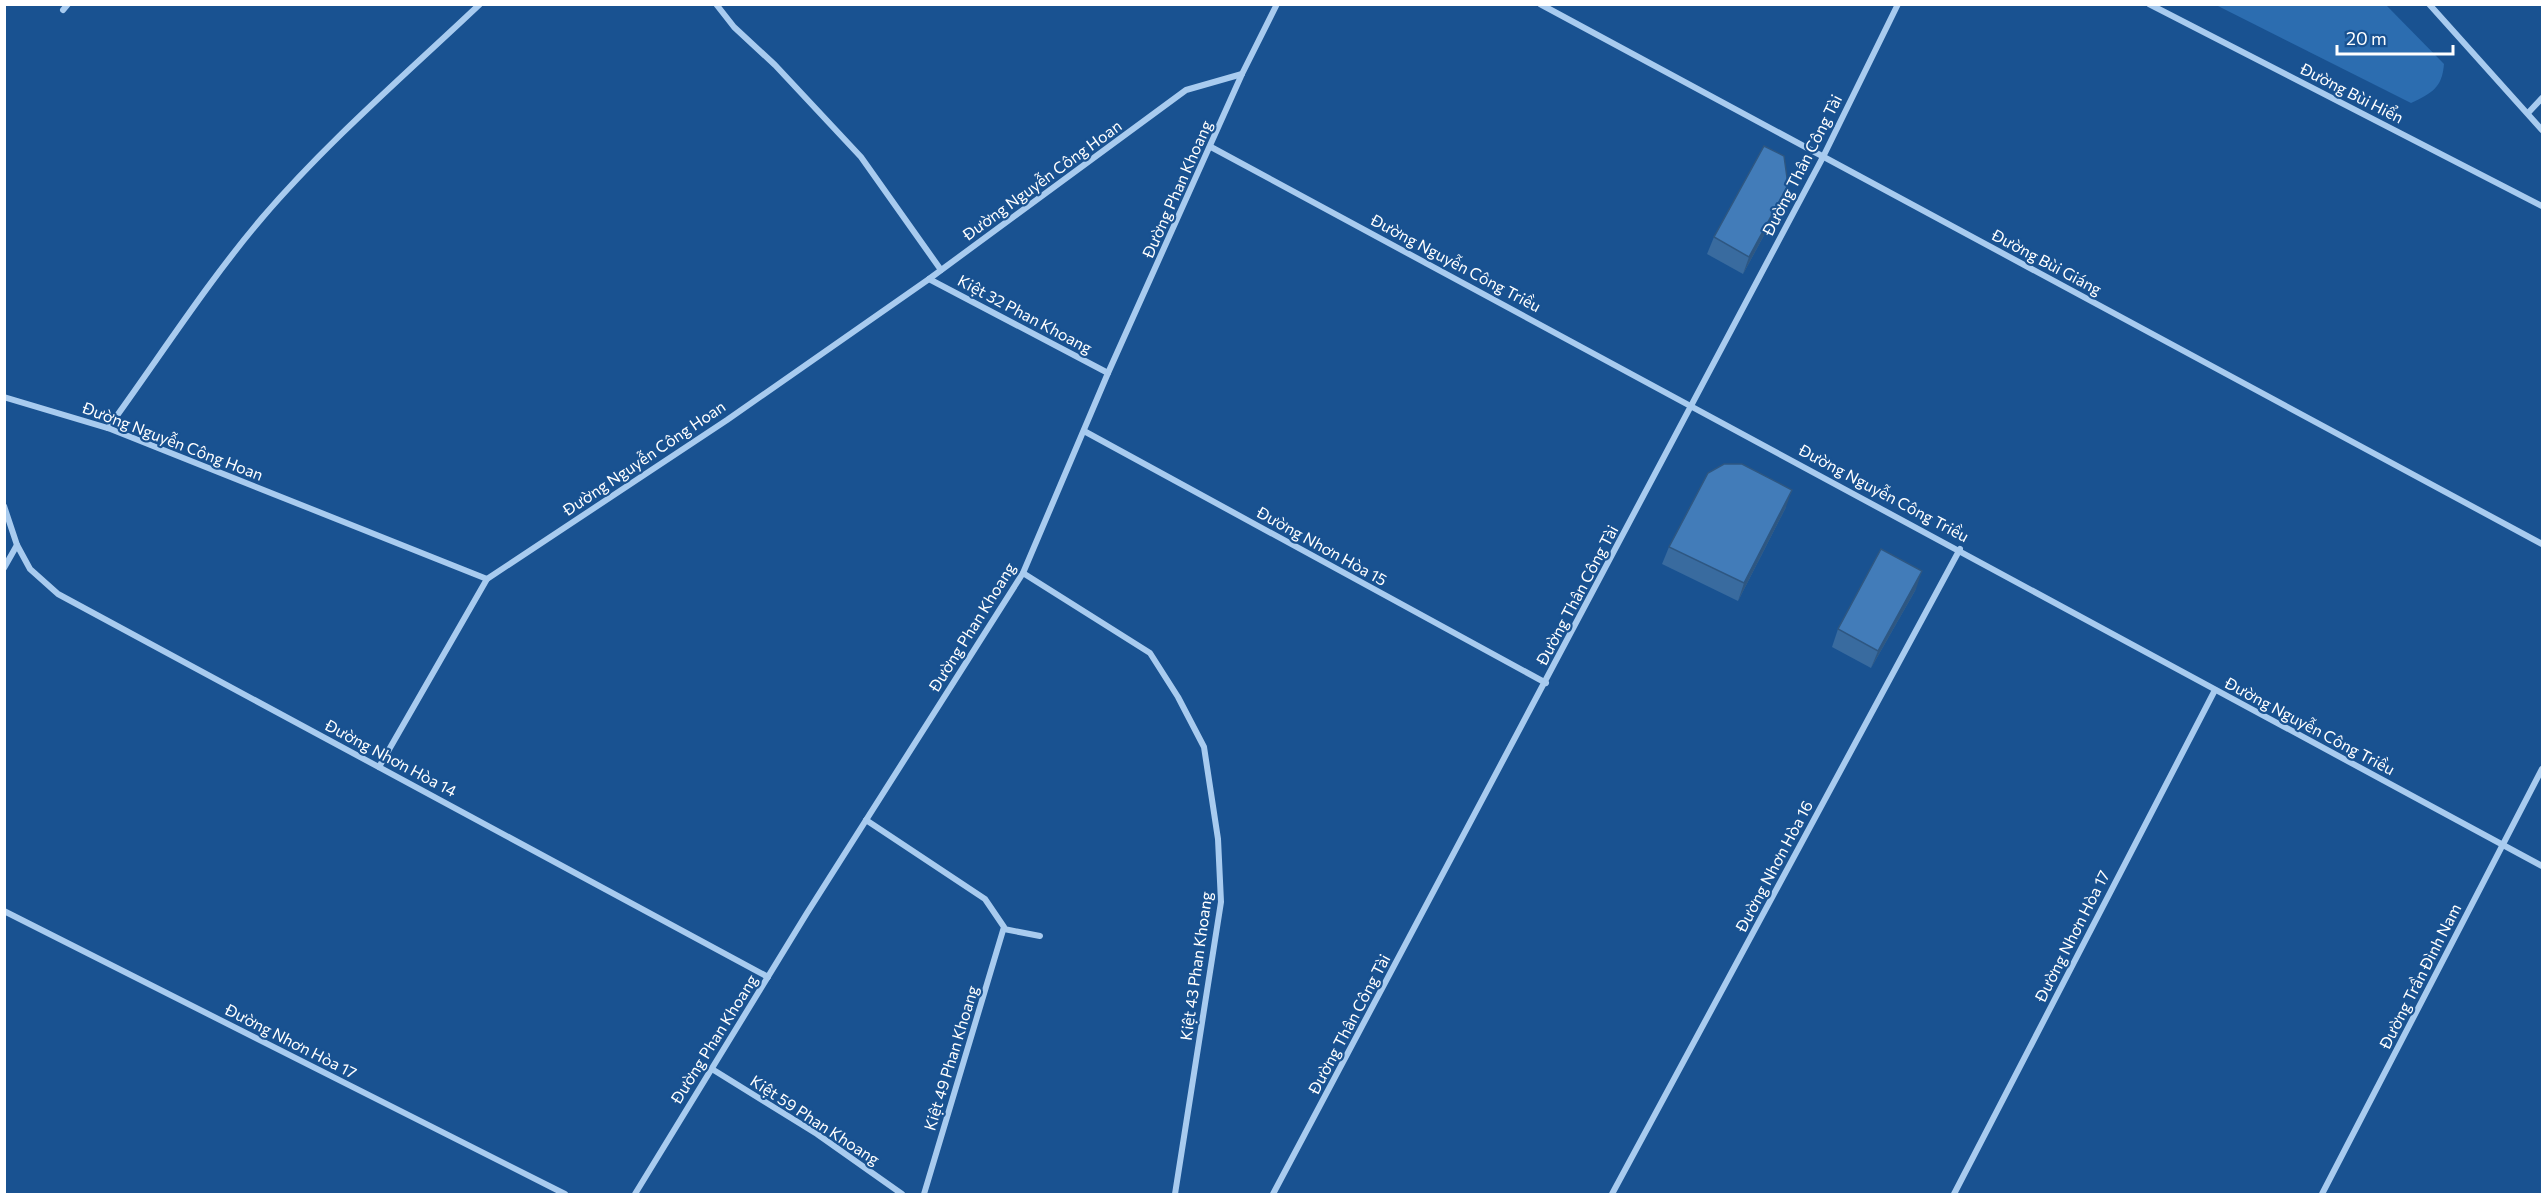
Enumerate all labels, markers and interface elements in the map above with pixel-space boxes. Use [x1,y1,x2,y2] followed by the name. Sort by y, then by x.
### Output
[2337,18,2452,56] scale bar
[2346,27,2387,49] text: 20 m
[2297,58,2407,127] street label: Đường Bùi Hiển
[1757,91,1845,239] street label: Đường Thân Công Tài
[958,116,1125,244] street label: Đường Nguyễn Công Hoan
[1137,117,1216,261] street label: Đường Phan Khoang
[1367,209,1544,315] street label: Đường Nguyễn Công Triều
[1988,224,2106,299] street label: Đường Bùi Giáng
[955,270,1096,357] street label: Kiệt 32 Phan Khoang
[558,396,729,520] street label: Đường Nguyễn Công Hoan
[79,397,266,484] street label: Đường Nguyễn Công Hoan
[1795,439,1972,545] street label: Đường Nguyễn Công Triều
[1253,501,1391,589] street label: Đường Nhơn Hòa 15
[1531,522,1621,669] street label: Đường Thân Công Tài
[924,558,1019,696] street label: Đường Phan Khoang
[2221,672,2398,778] street label: Đường Nguyễn Công Triều
[321,714,461,800] street label: Đường Nhơn Hòa 14
[1730,797,1816,936] street label: Đường Nhơn Hòa 16
[2030,867,2113,1006] street label: Đường Nhơn Hòa 17
[1176,890,1215,1042] street label: Kiệt 43 Phan Khoang
[2374,900,2464,1052] street label: Đường Trần Đình Nam
[1303,951,1393,1098] street label: Đường Thân Công Tài
[666,970,761,1108] street label: Đường Phan Khoang
[919,983,982,1133] street label: Kiệt 49 Phan Khoang
[221,999,360,1082] street label: Đường Nhơn Hòa 17
[747,1071,884,1169] street label: Kiệt 59 Phan Khoang

